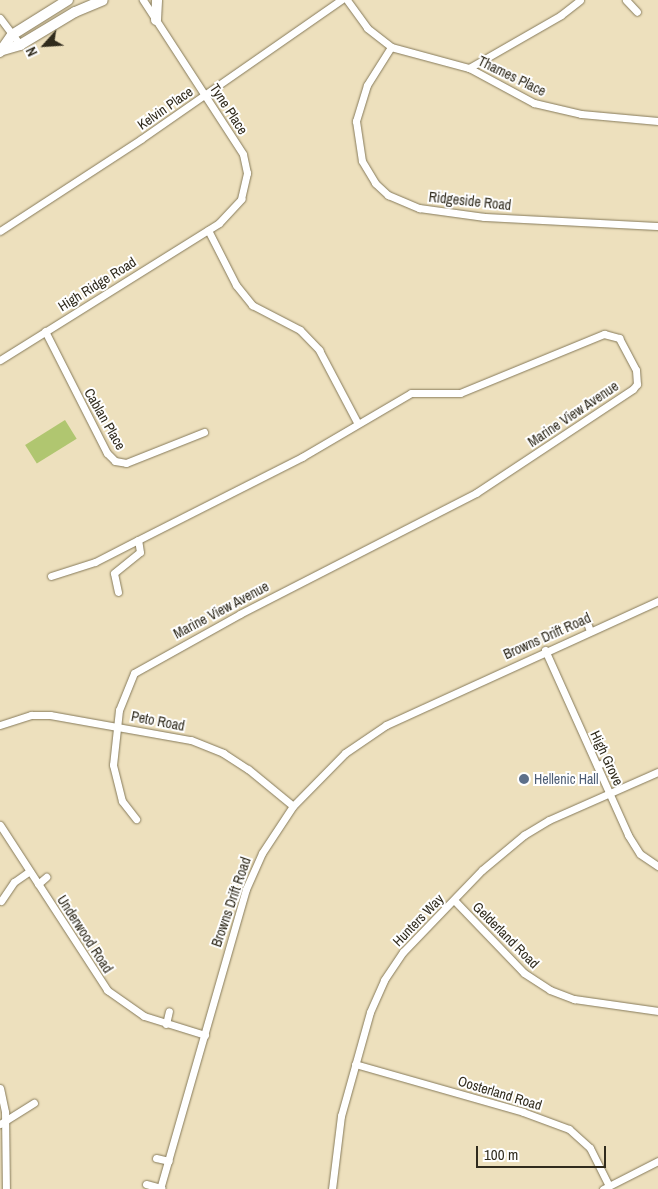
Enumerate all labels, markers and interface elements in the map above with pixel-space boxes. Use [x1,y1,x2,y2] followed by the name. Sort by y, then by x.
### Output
[20,20,70,70] north arrow
[22,44,41,59] text: N
[475,52,549,100] street label: Thames Place
[206,81,252,137] street label: Tyne Place
[134,83,196,133] street label: Kelvin Place
[428,188,512,214] street label: Ridgeside Road
[55,253,139,315] street label: High Ridge Road
[524,377,622,451] street label: Marine View Avenue
[81,385,129,453] street label: Cablan Place
[170,578,272,642] street label: Marine View Avenue
[501,609,593,663] street label: Browns Drift Road
[130,708,186,734] street label: Peto Road
[587,728,627,788] street label: High Grove
[534,771,598,787] place label: Hellenic Hall
[518,773,530,785] marker: Hellenic Hall
[208,855,254,949] street label: Browns Drift Road
[389,890,447,950] street label: Hunters Way
[54,892,116,976] street label: Underwood Road
[469,898,543,972] street label: Gelderland Road
[456,1072,544,1114] street label: Oosterland Road
[478,1136,608,1168] scale bar
[484,1144,518,1165] text: 100 m

